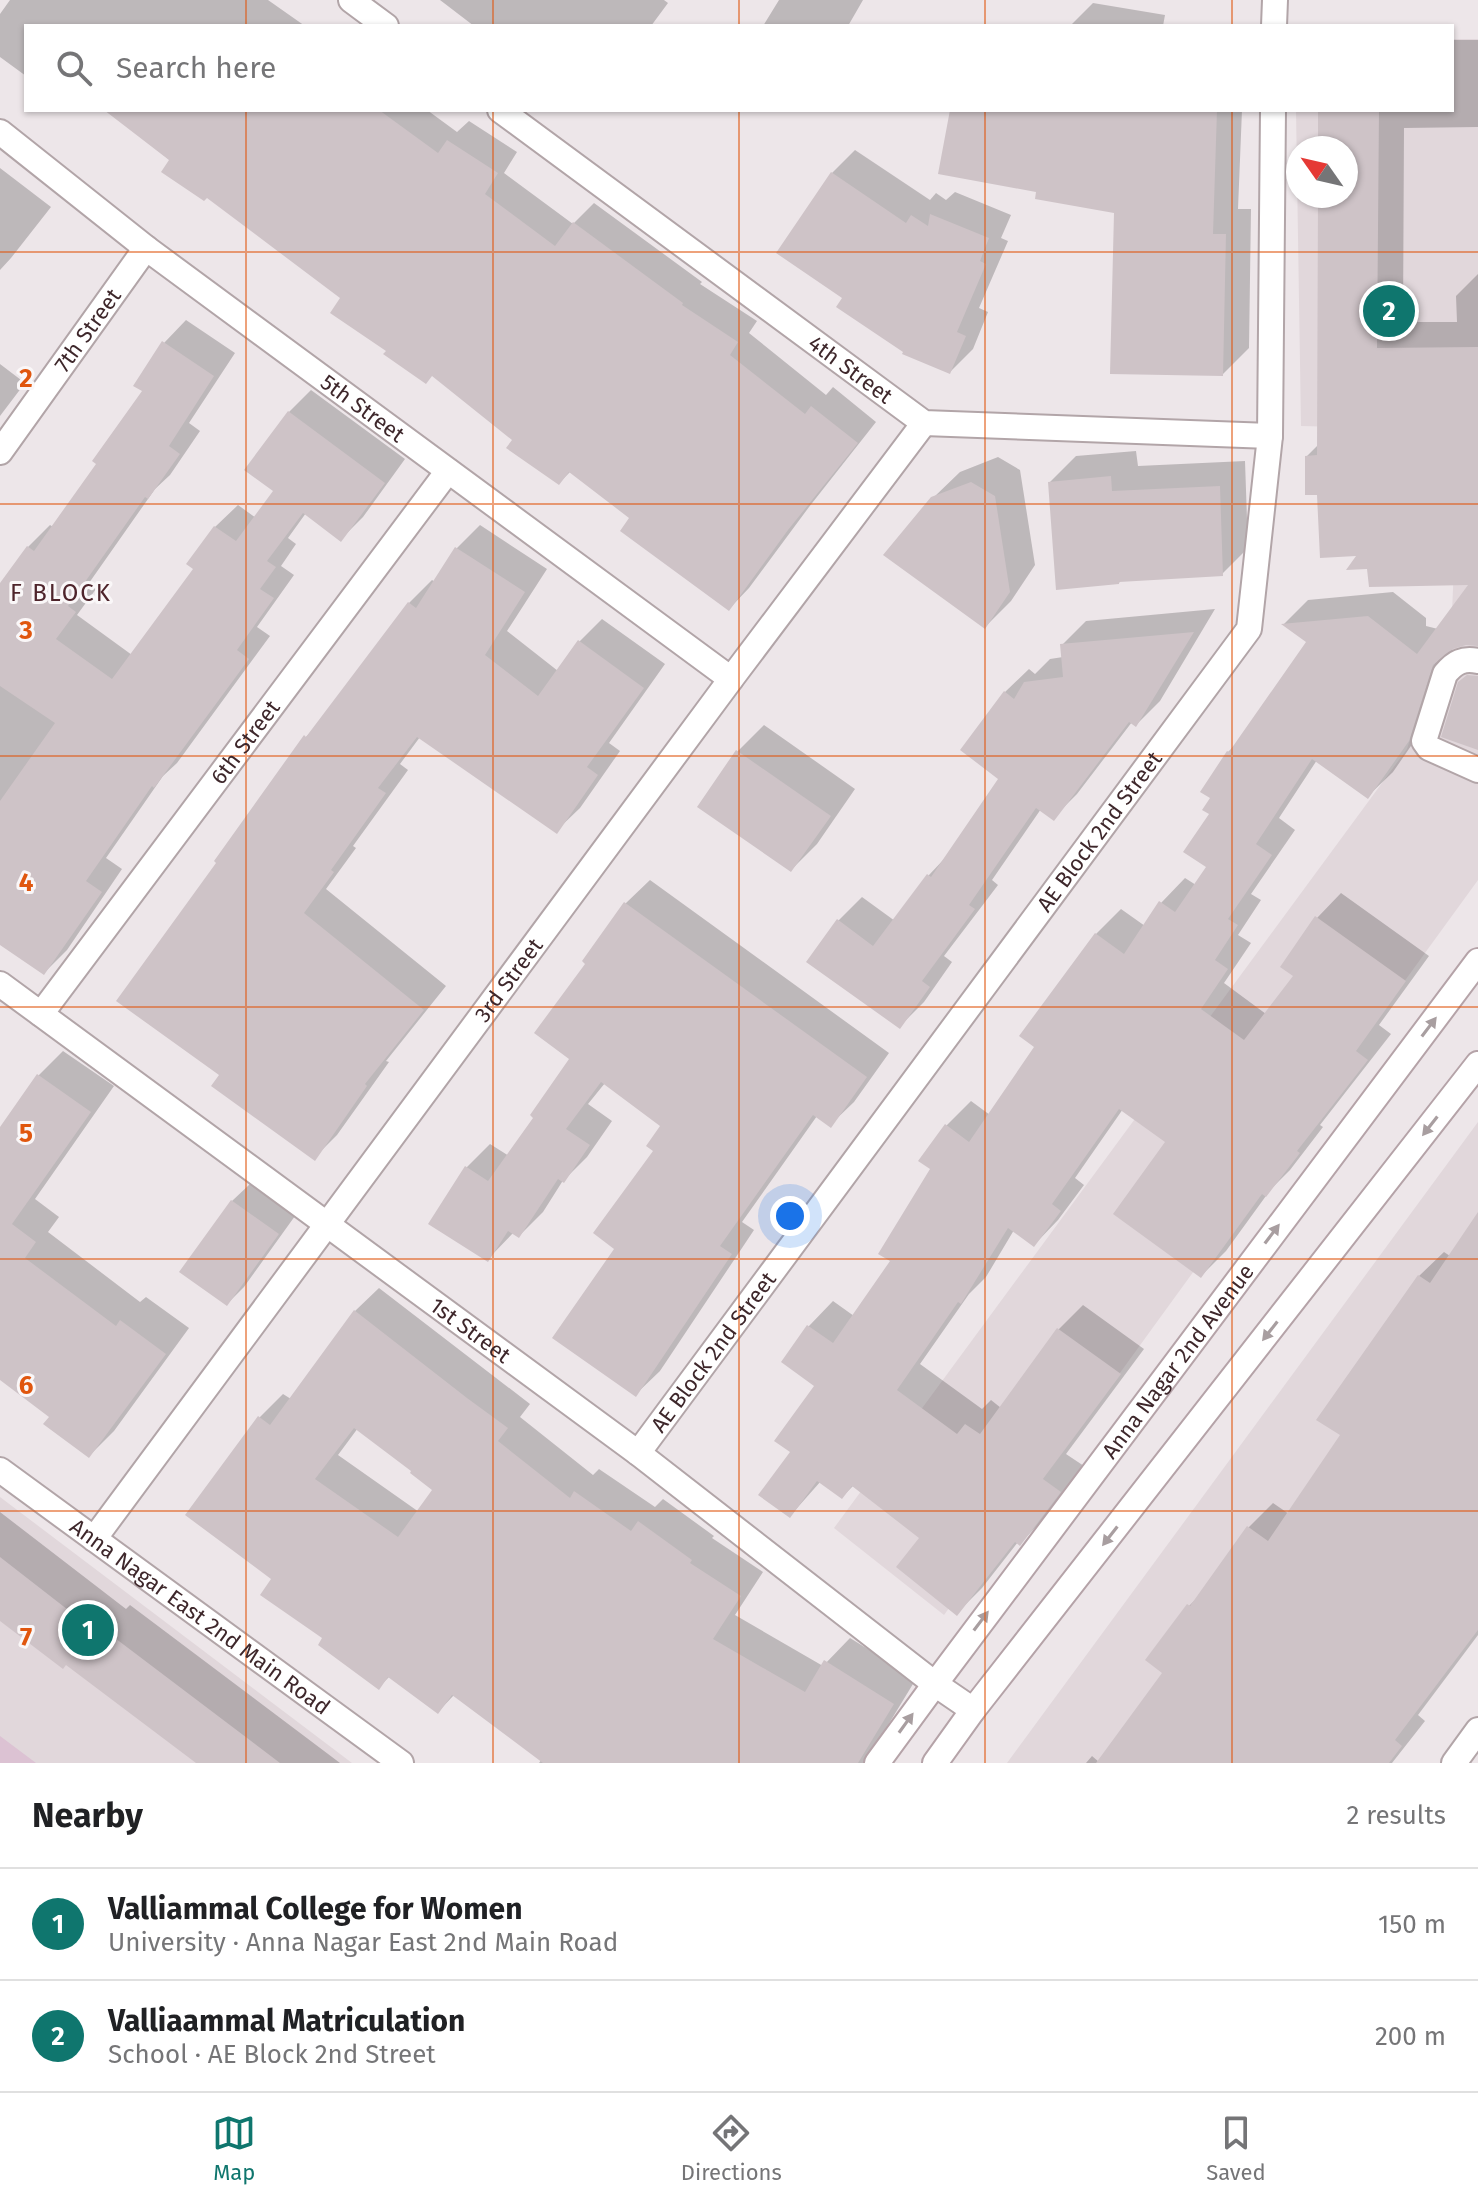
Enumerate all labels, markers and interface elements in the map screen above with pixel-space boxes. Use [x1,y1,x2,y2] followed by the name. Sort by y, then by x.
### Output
[24,24,1454,112] search box
[52,46,96,90] icon: search
[116,50,276,86] text: Search here
[1286,136,1358,208] north arrow
[1363,281,1415,341] pin: 2
[49,283,127,377] street label: 7th Street
[803,329,898,409] street label: 4th Street
[19,363,33,394] text: 2
[316,369,410,448] street label: 5th Street
[10,579,112,607] district label: F BLOCK
[18,615,33,646] text: 3
[205,695,286,790] street label: 6th Street
[1031,746,1168,917] street label: AE Block 2nd Street
[19,867,34,898] text: 4
[469,933,549,1027] street label: 3rd Street
[1420,1016,1436,1037] one-way arrow
[1422,1116,1439,1136] one-way arrow
[19,1118,33,1149] text: 5
[770,1196,810,1236] your location
[1264,1224,1280,1245] one-way arrow
[1096,1259,1260,1464] street label: Anna Nagar 2nd Avenue
[645,1266,782,1438] street label: AE Block 2nd Street
[425,1292,516,1369] street label: 1st Street
[1262,1321,1279,1341] one-way arrow
[19,1370,34,1401] text: 6
[65,1513,335,1721] street label: Anna Nagar East 2nd Main Road
[1102,1526,1119,1546] one-way arrow
[62,1600,114,1660] pin: 1
[973,1611,989,1631] one-way arrow
[20,1622,32,1653] text: 7
[898,1713,913,1734] one-way arrow
[32,1795,143,1836] text: Nearby
[1346,1800,1446,1831] text: 2 results
[108,1891,522,1927] text: Valliammal College for Women
[52,1909,64,1940] text: 1
[1378,1909,1446,1940] text: 150 m
[108,1927,618,1958] text: University · Anna Nagar East 2nd Main Road
[108,2003,465,2039] text: Valliaammal Matriculation
[51,2021,65,2052] text: 2
[1375,2021,1446,2052] text: 200 m
[108,2039,436,2070] text: School · AE Block 2nd Street
[212,2111,256,2186] tab: Map
[681,2111,782,2186] tab: Directions
[1206,2111,1266,2186] tab: Saved

